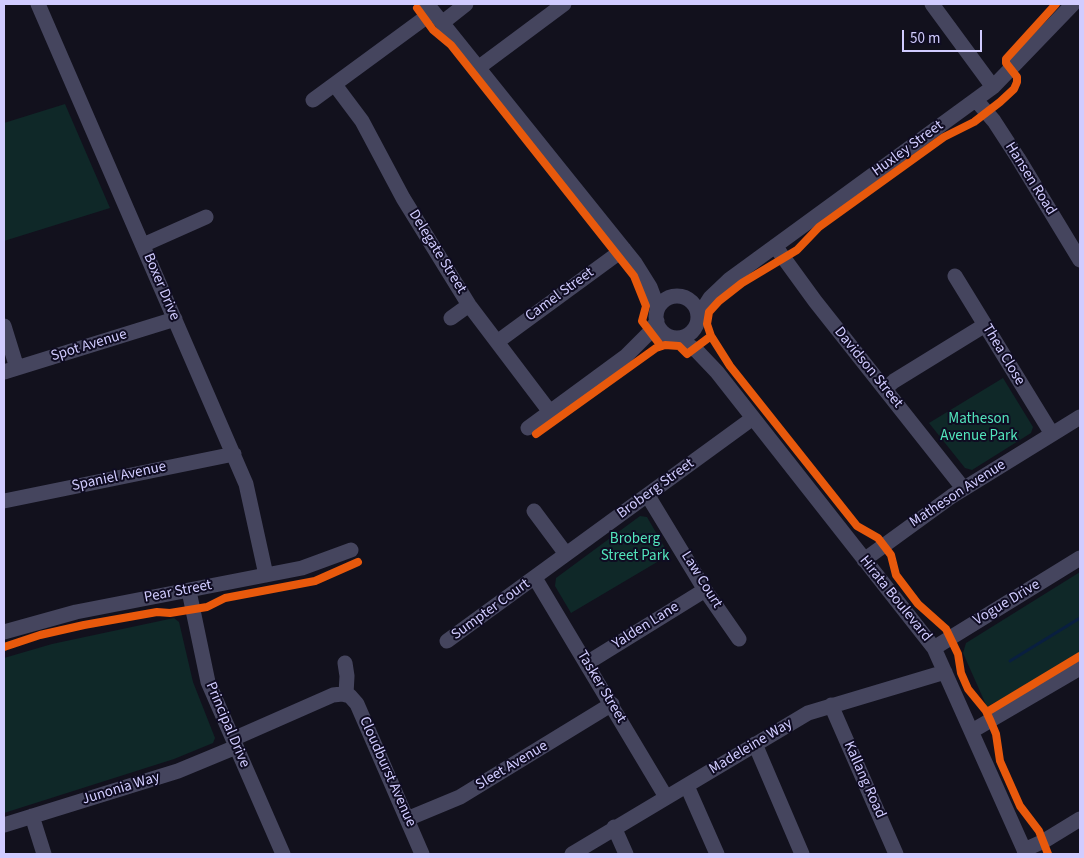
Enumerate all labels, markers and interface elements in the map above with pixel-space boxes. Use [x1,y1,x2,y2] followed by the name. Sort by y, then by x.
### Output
[904,20,984,52] scale bar
[910,28,940,49] text: 50 m
[869,117,947,181] street label: Huxley Street
[1000,139,1060,219] street label: Hansen Road
[404,207,470,297] street label: Delegate Street
[139,251,183,323] street label: Boxer Drive
[522,264,598,326] street label: Camel Street
[978,321,1028,389] street label: Thea Close
[830,324,906,412] street label: Davidson Street
[49,326,129,366] street label: Spot Avenue
[940,411,1018,446] park label: Matheson Avenue Park
[614,455,698,523] street label: Broberg Street
[907,456,1009,532] street label: Matheson Avenue
[70,458,168,496] street label: Spaniel Avenue
[601,531,669,566] park label: Broberg Street Park
[676,548,726,612] street label: Law Court
[855,553,935,645] street label: Hirata Boulevard
[448,576,534,644] street label: Sumpter Court
[971,576,1043,630] street label: Vogue Drive
[143,577,213,607] street label: Pear Street
[609,599,683,653] street label: Yalden Lane
[572,648,630,726] street label: Tasker Street
[201,680,253,770] street label: Principal Drive
[355,714,419,830] street label: Cloudburst Avenue
[706,715,796,779] street label: Madeleine Way
[473,737,551,795] street label: Sleet Avenue
[839,739,889,821] street label: Kallang Road
[80,769,162,809] street label: Junonia Way

